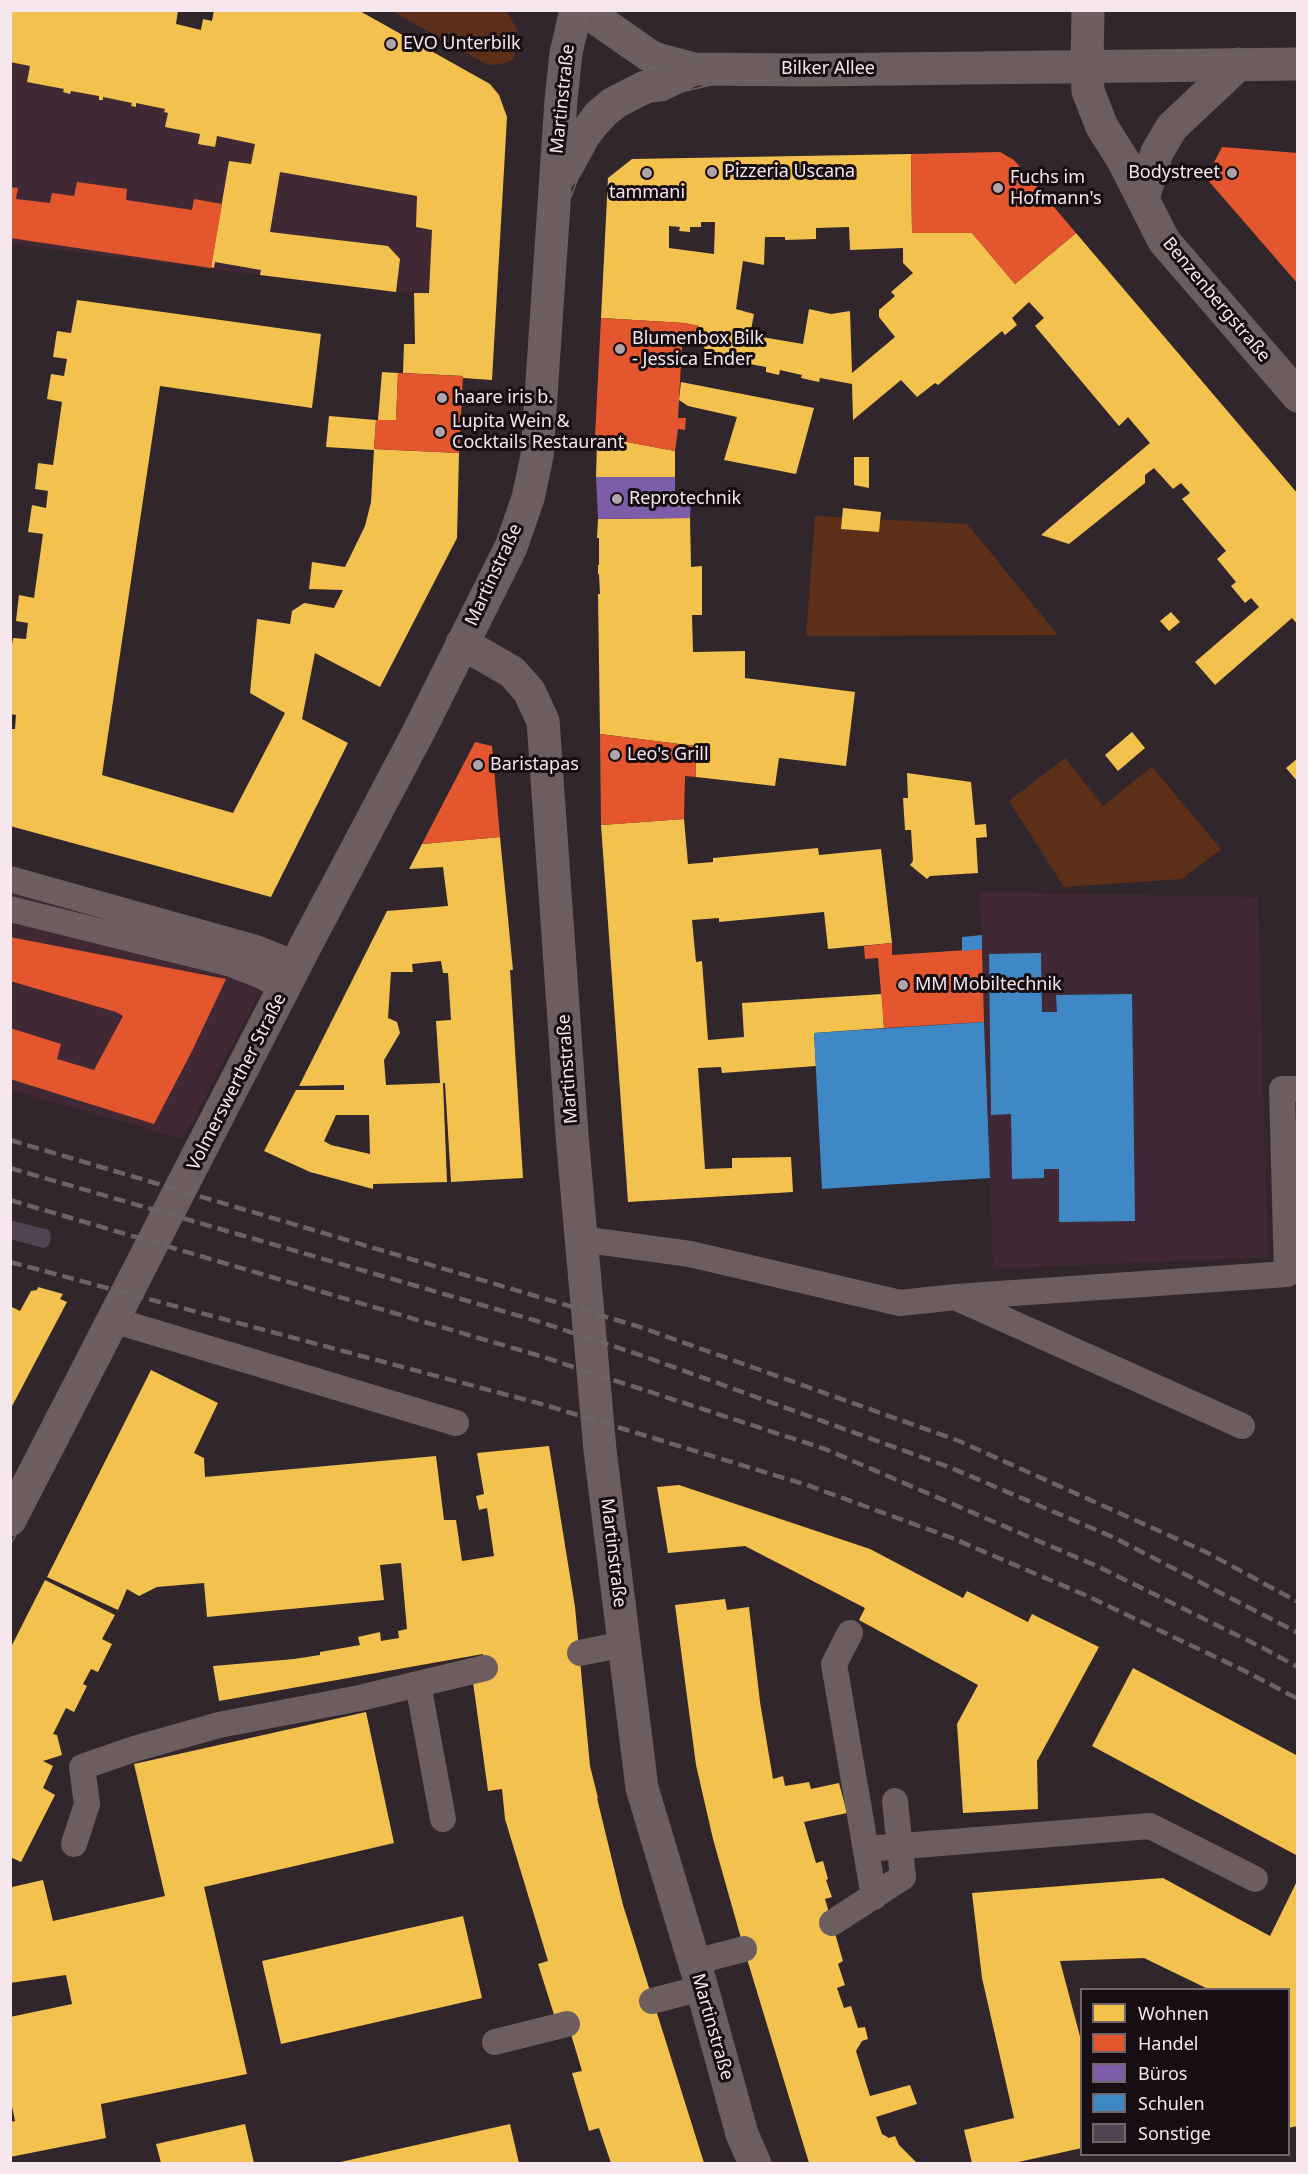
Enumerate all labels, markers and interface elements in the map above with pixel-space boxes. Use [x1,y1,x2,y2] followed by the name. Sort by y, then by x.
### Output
[403,33,521,55] place label: EVO Unterbilk
[384,37,398,51] marker: EVO Unterbilk
[547,43,579,155] street label: Martinstraße
[781,58,875,80] street label: Bilker Allee
[724,161,855,183] place label: Pizzeria Uscana
[1128,162,1220,184] place label: Bodystreet
[705,165,719,179] marker: Pizzeria Uscana
[640,166,654,180] marker: tammani
[1225,166,1239,180] marker: Bodystreet
[1010,167,1102,210] place label: Fuchs im Hofmann's
[991,181,1005,195] marker: Fuchs im Hofmann's
[609,182,685,204] place label: tammani
[1158,233,1274,367] street label: Benzenbergstraße
[632,328,764,370] place label: Blumenbox Bilk - Jessica Ender
[613,342,627,356] marker: Blumenbox Bilk - Jessica Ender
[454,387,553,409] place label: haare iris b.
[435,391,449,405] marker: haare iris b.
[452,411,624,454] place label: Lupita Wein & Cocktails Restaurant
[433,425,447,439] marker: Lupita Wein & Cocktails Restaurant
[629,488,741,510] place label: Reprotechnik
[610,492,624,506] marker: Reprotechnik
[461,521,527,629] street label: Martinstraße
[627,744,709,766] place label: Leo's Grill
[608,748,622,762] marker: Leo's Grill
[490,754,579,776] place label: Baristapas
[471,758,485,772] marker: Baristapas
[915,974,1062,996] place label: MM Mobiltechnik
[896,978,910,992] marker: MM Mobiltechnik
[183,990,291,1174] street label: Volmerswerther Straße
[553,1013,583,1125] street label: Martinstraße
[596,1497,630,1609] street label: Martinstraße
[686,1971,738,2083] street label: Martinstraße
[1080,1988,1290,2156] legend
[1138,2001,1209,2025] text: Wohnen
[1138,2031,1198,2055] text: Handel
[1138,2061,1187,2085] text: Büros
[1138,2091,1205,2115] text: Schulen
[1138,2121,1211,2145] text: Sonstige

